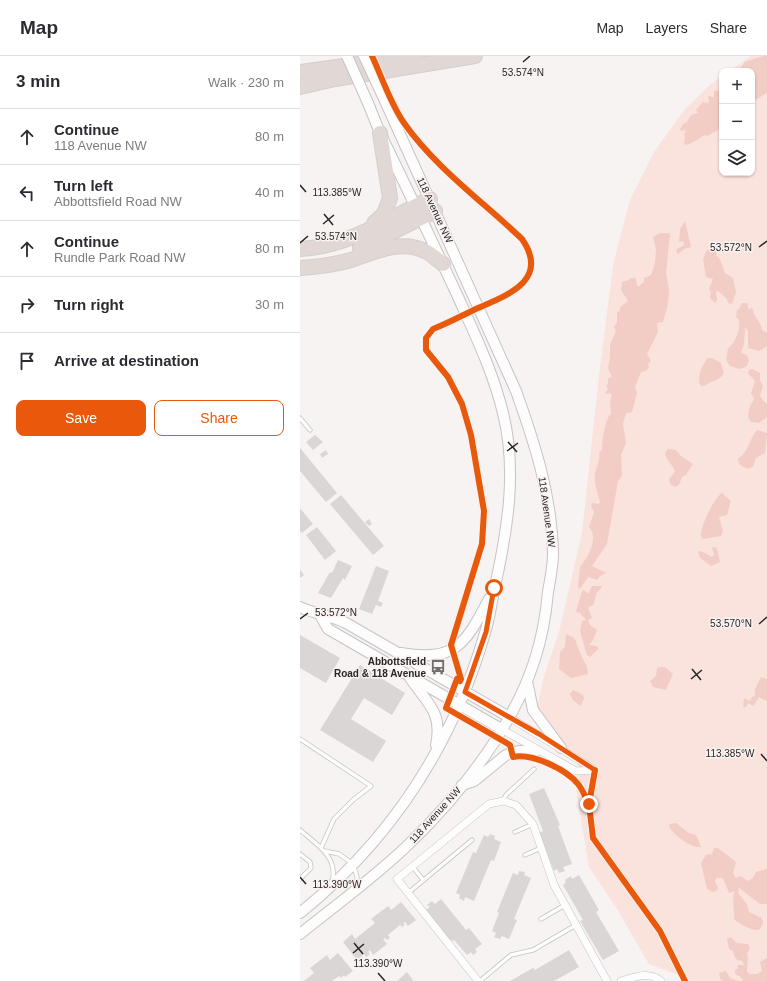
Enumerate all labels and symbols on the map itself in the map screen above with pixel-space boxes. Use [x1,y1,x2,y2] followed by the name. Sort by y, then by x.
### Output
[502,67,544,78] text: 53.574°N
[415,175,455,245] street label: 118 Avenue NW
[313,187,362,198] text: 113.385°W
[315,231,357,242] text: 53.574°N
[710,242,752,253] text: 53.572°N
[537,476,557,549] street label: 118 Avenue NW
[485,579,503,597] route start
[315,607,357,618] text: 53.572°N
[710,618,752,629] text: 53.570°N
[334,656,426,679] place label: Abbottsfield Road & 118 Avenue
[429,658,447,676] bus stop icon: Abbottsfield Road & 118 Avenue
[706,748,755,759] text: 113.385°W
[407,784,463,845] street label: 118 Avenue NW
[580,795,598,813] route end
[313,879,362,890] text: 113.390°W
[354,958,403,969] text: 113.390°W

